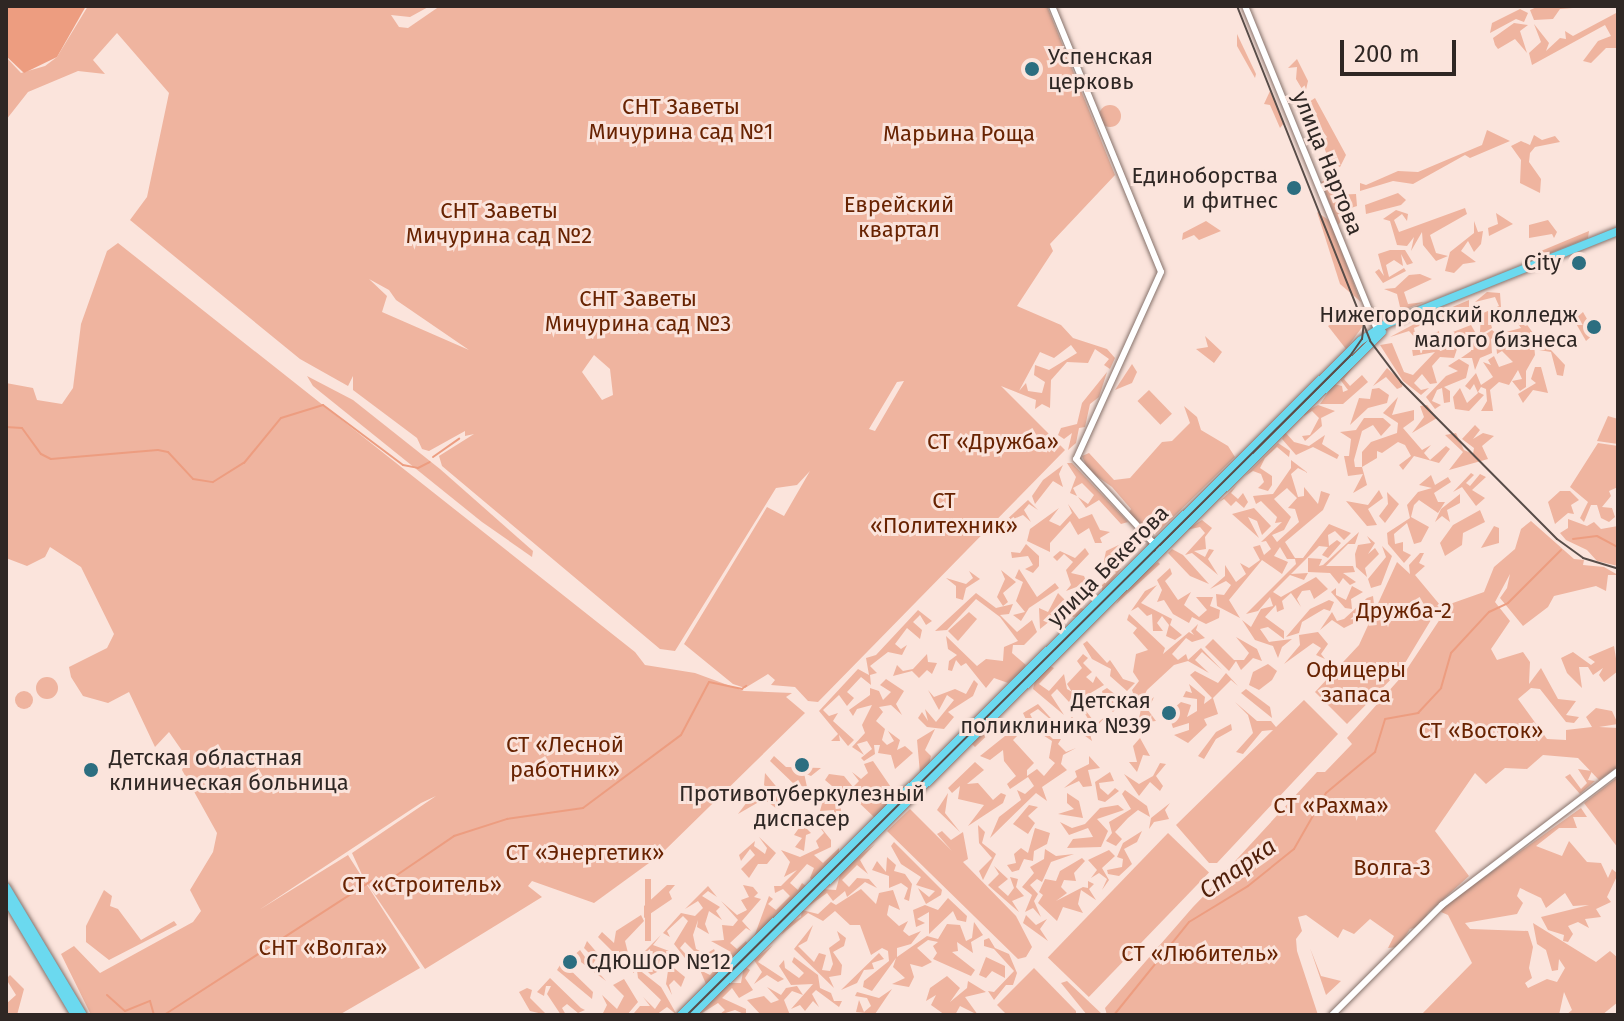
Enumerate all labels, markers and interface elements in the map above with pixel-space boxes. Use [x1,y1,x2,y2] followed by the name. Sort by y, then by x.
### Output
[1344,24,1460,74] scale bar
[1354,40,1420,68] text: 200 m
[1048,43,1153,94] place label: Успенская церковь
[1023,60,1041,78] marker: Успенская церковь
[1287,87,1369,239] street label: улица Нартова
[589,93,773,144] park label: СНТ Заветы Мичурина сад №1
[883,121,1035,147] park label: Марьина Роща
[1132,162,1278,214] place label: Единоборства и фитнес
[1285,179,1303,197] marker: Единоборства и фитнес
[844,191,954,242] park label: Еврейский квартал
[406,197,592,248] park label: СНТ Заветы Мичурина сад №2
[1524,250,1561,276] place label: City
[1568,252,1590,274] marker: City
[545,285,731,336] park label: СНТ Заветы Мичурина сад №3
[1319,301,1578,352] place label: Нижегородский колледж малого бизнеса
[1585,318,1603,336] marker: Нижегородский колледж малого бизнеса
[927,429,1059,455] park label: СТ «Дружба»
[870,487,1018,538] park label: СТ «Политехник»
[1042,500,1174,632] street label: улица Бекетова
[1356,598,1452,624] park label: Дружба-2
[1306,656,1406,708] park label: Офицеры запаса
[960,687,1151,738] place label: Детская поликлиника №39
[1158,702,1180,724] marker: Детская поликлиника №39
[1419,718,1543,744] park label: СТ «Восток»
[506,731,624,782] park label: СТ «Лесной работник»
[109,744,349,796] place label: Детская областная клиническая больница
[791,754,813,776] marker: Противотуберкулезный диспасер
[80,759,102,781] marker: Детская областная клиническая больница
[679,780,925,832] place label: Противотуберкулезный диспасер
[1273,793,1389,819] park label: СТ «Рахма»
[1194,832,1282,906] water label: Старка
[506,840,664,866] park label: СТ «Энергетик»
[1353,855,1431,881] park label: Волга-3
[342,872,502,898] park label: СТ «Строитель»
[259,935,387,961] park label: СНТ «Волга»
[1121,941,1279,967] park label: СТ «Любитель»
[586,949,731,975] place label: СДЮШОР №12
[561,953,579,971] marker: СДЮШОР №12

